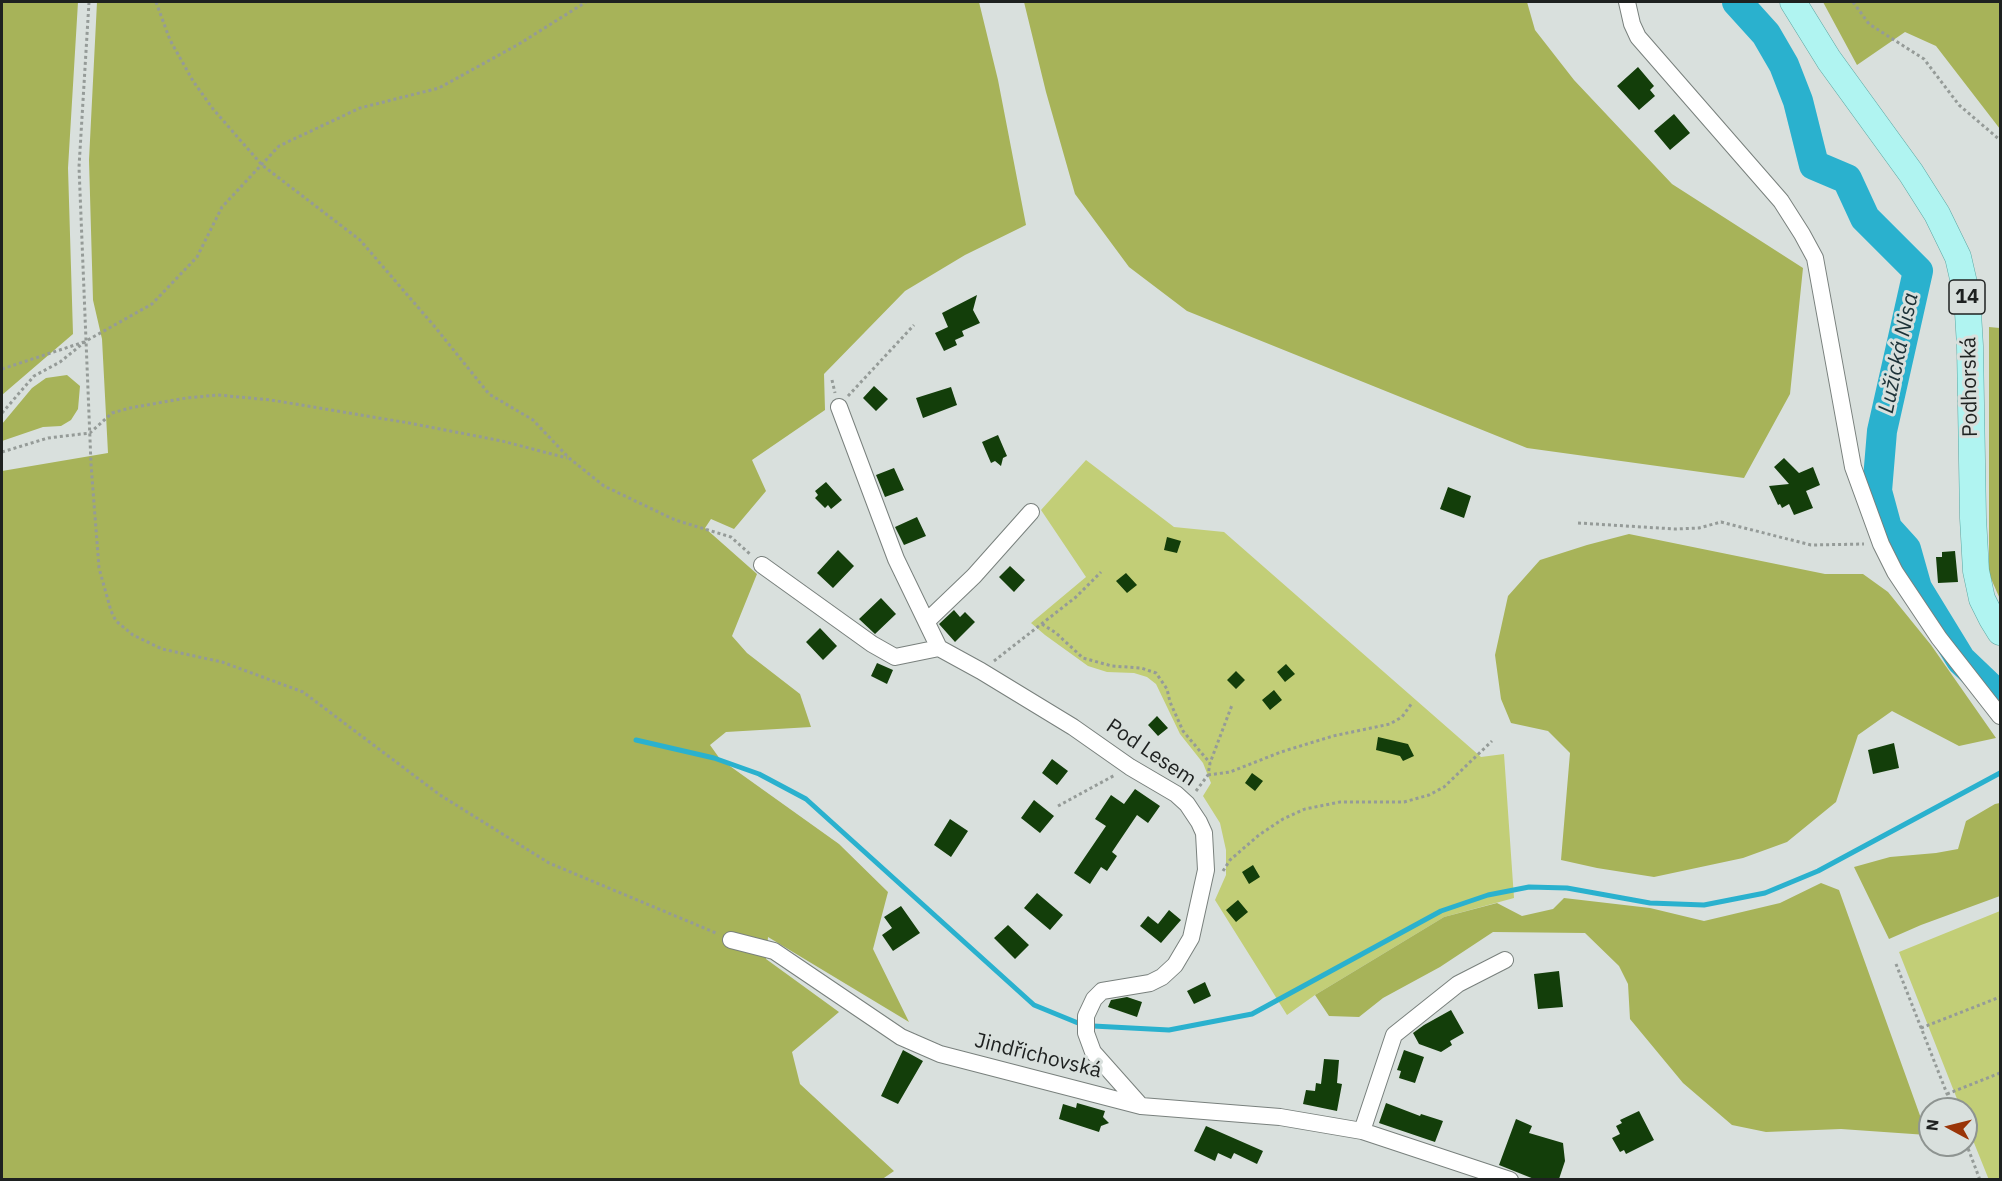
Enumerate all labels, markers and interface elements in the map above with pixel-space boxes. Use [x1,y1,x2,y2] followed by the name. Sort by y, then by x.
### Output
[1949,280,1985,314] road number: 14
[1873,290,1925,416] water label: Lužická Nisa
[1957,337,1983,437] street label: Podhorská
[1101,714,1201,792] street label: Pod Lesem
[972,1028,1104,1084] street label: Jindřichovská
[1918,1097,1978,1157] north arrow
[1921,1118,1943,1132] text: N

